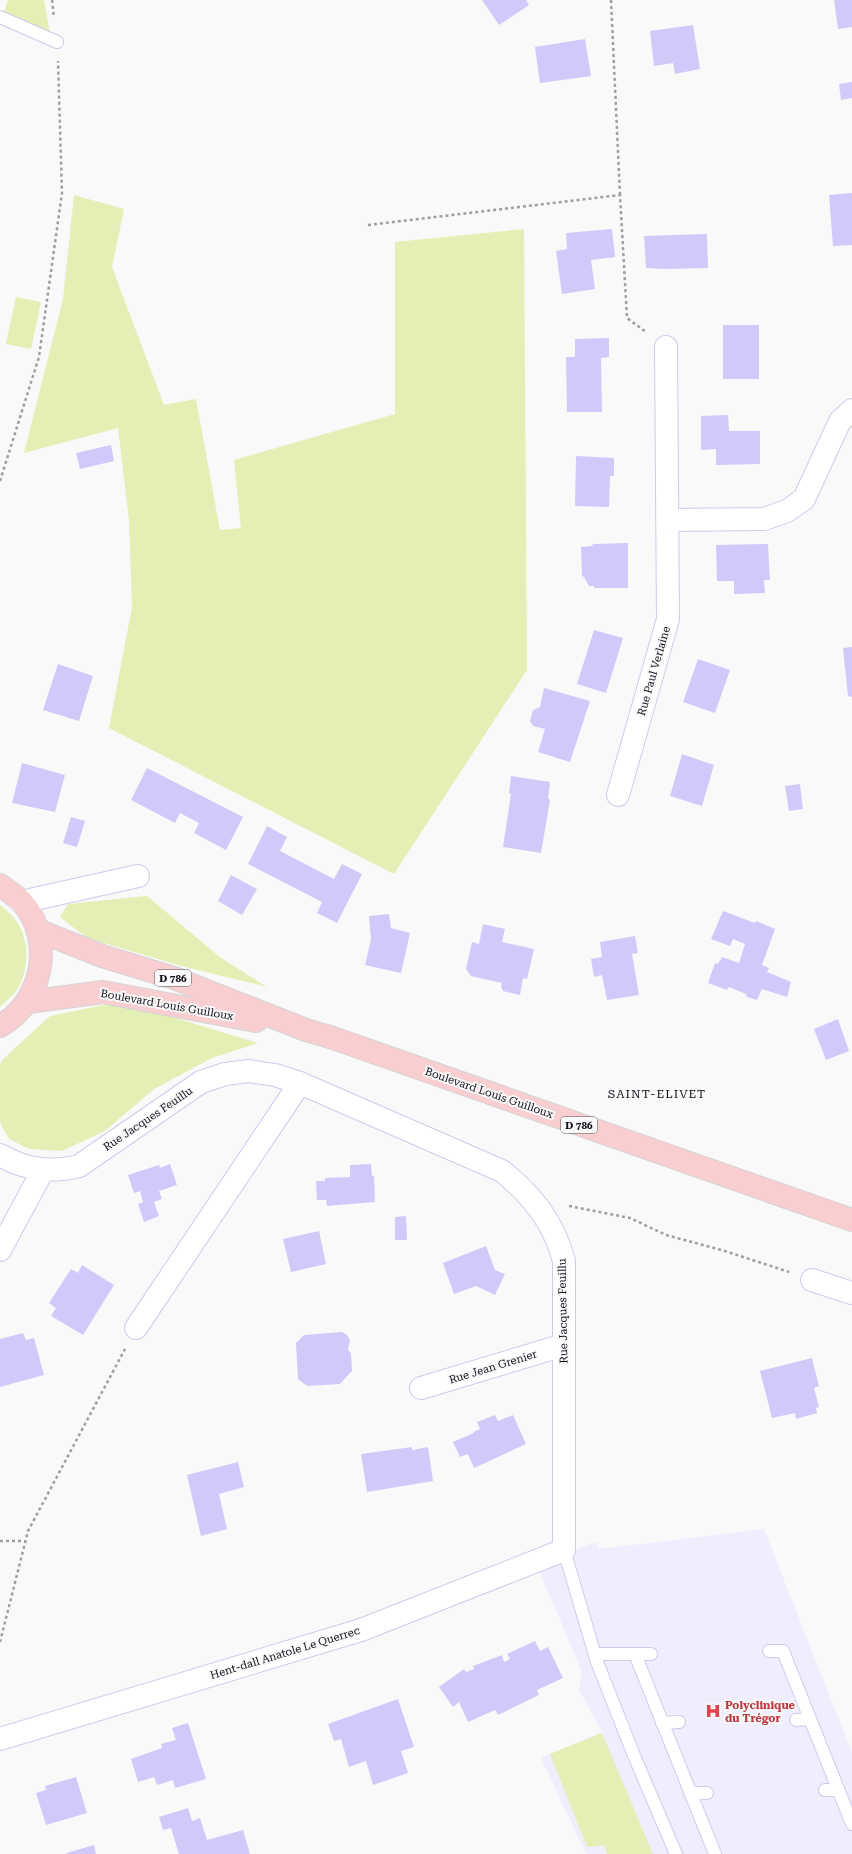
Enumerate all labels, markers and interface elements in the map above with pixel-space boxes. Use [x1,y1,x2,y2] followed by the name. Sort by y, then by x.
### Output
[635,625,673,717] street label: Rue Paul Verlaine
[155,970,191,986] road number: D 786
[99,987,235,1023] street label: Boulevard Louis Guilloux
[423,1065,555,1121] street label: Boulevard Louis Guilloux
[101,1084,195,1154] street label: Rue Jacques Feuillu
[608,1087,706,1101] district label: SAINT-ELIVET
[561,1117,597,1133] road number: D 786
[556,1258,570,1364] street label: Rue Jacques Feuillu
[447,1347,539,1387] street label: Rue Jean Grenier
[209,1624,361,1682] street label: Hent-dall Anatole Le Querrec
[725,1699,796,1725] place label: Polyclinique du Trégor
[704,1702,722,1720] hospital icon: Polyclinique du Trégor

